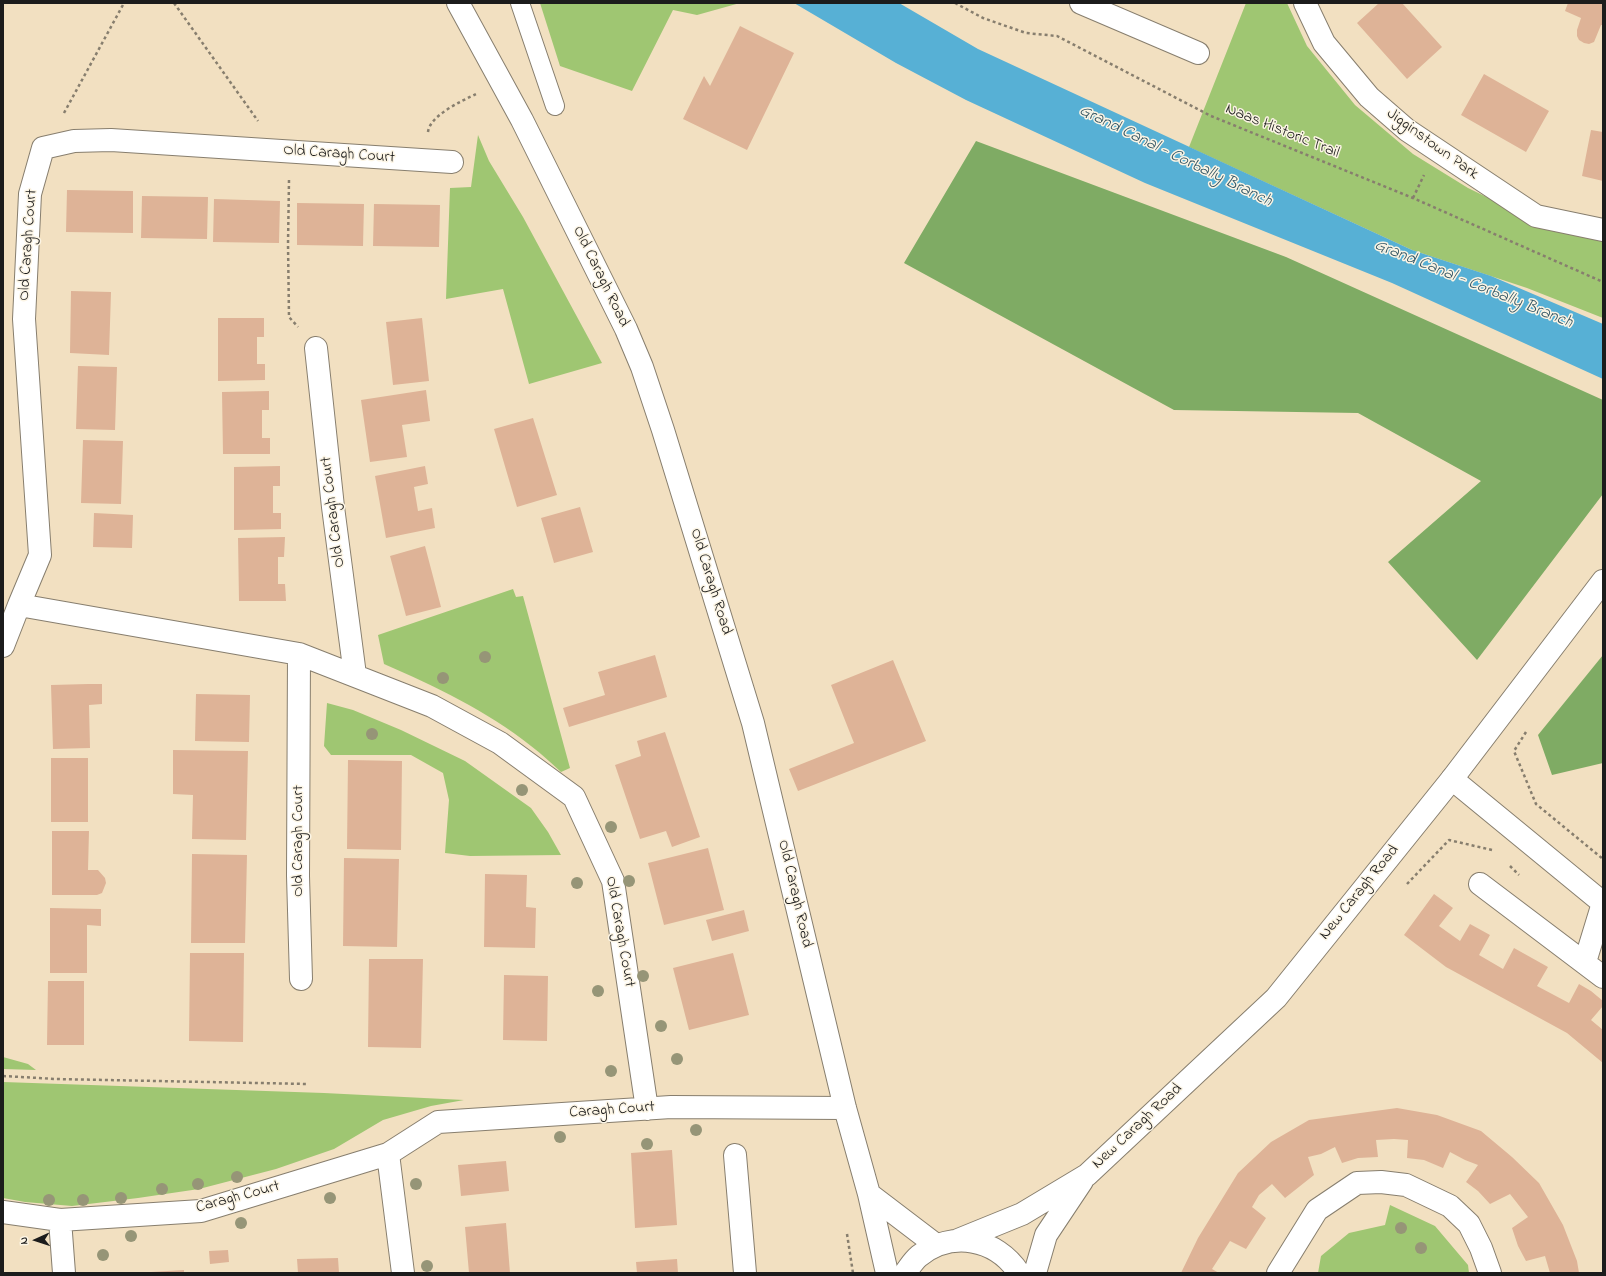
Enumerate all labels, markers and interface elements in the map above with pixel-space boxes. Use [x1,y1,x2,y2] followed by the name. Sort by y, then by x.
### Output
[1222,100,1342,164] street label: Naas Historic Trail
[1075,101,1275,213] water label: Grand Canal - Corbally Branch
[1382,105,1482,185] street label: Jigginstown Park
[283,142,395,168] street label: Old Caragh Court
[16,189,42,301] street label: Old Caragh Court
[567,223,633,331] street label: Old Caragh Road
[1371,236,1575,334] water label: Grand Canal - Corbally Branch
[318,455,350,569] street label: Old Caragh Court
[685,527,735,637] street label: Old Caragh Road
[289,785,309,897] street label: Old Caragh Court
[772,838,816,950] street label: Old Caragh Road
[1316,842,1404,944] street label: New Caragh Road
[600,875,638,989] street label: Old Caragh Court
[1089,1080,1187,1174] street label: New Caragh Road
[569,1098,655,1124] street label: Caragh Court
[194,1178,282,1218] street label: Caragh Court
[16,1220,56,1260] north arrow
[16,1236,32,1245] text: N

